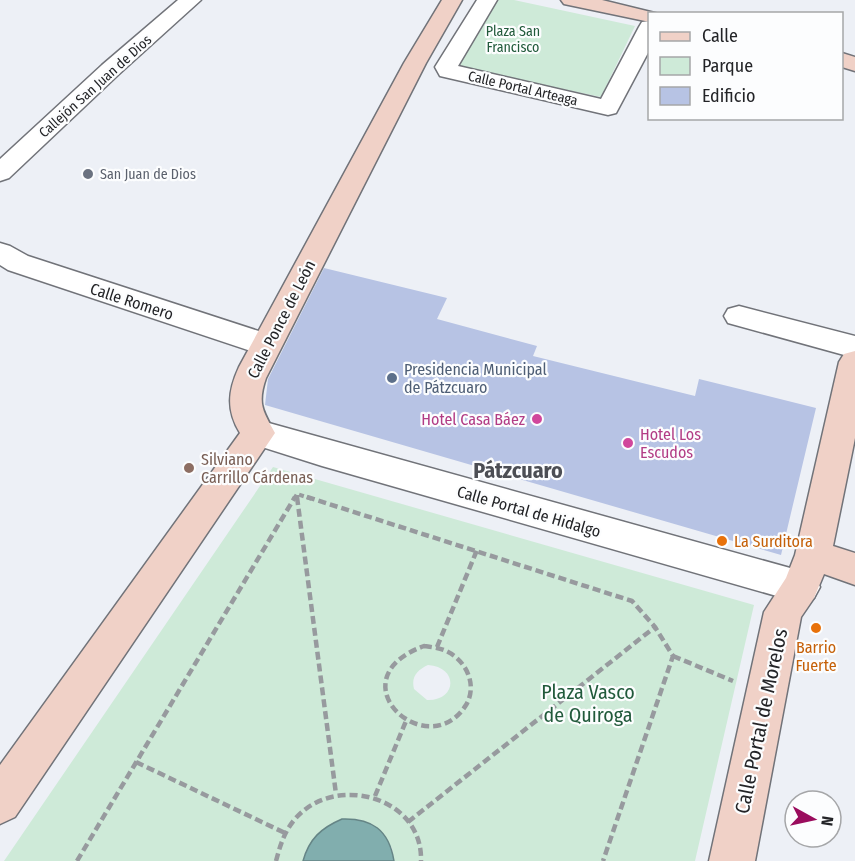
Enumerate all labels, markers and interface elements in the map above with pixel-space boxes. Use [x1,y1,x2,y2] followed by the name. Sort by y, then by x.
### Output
[648,12,843,120] legend
[486,23,540,56] park label: Plaza San Francisco
[702,25,738,47] text: Calle
[36,31,155,141] street label: Callejón San Juan de Dios
[702,55,753,77] text: Parque
[466,68,579,109] street label: Calle Portal Arteaga
[702,85,755,107] text: Edificio
[100,166,196,183] place label: San Juan de Dios
[81,167,95,181] marker: San Juan de Dios
[243,257,320,382] street label: Calle Ponce de León
[88,279,176,324] street label: Calle Romero
[404,360,547,397] place label: Presidencia Municipal de Pátzcuaro
[385,371,399,385] marker: Presidencia Municipal de Pátzcuaro
[421,410,525,429] place label: Hotel Casa Báez
[530,412,544,426] marker: Hotel Casa Báez
[640,425,701,462] place label: Hotel Los Escudos
[621,436,635,450] marker: Hotel Los Escudos
[201,450,313,487] place label: Silviano Carrillo Cárdenas
[473,457,563,484] district label: Pátzcuaro
[182,461,196,475] marker: Silviano Carrillo Cárdenas
[455,482,603,541] street label: Calle Portal de Hidalgo
[734,532,813,551] place label: La Surditora
[715,534,729,548] marker: La Surditora
[809,621,823,635] marker: Barrio Fuerte
[730,626,792,816] street label: Calle Portal de Morelos
[795,638,837,675] place label: Barrio Fuerte
[541,680,635,727] park label: Plaza Vasco de Quiroga
[783,789,843,849] north arrow
[817,815,837,827] text: N

